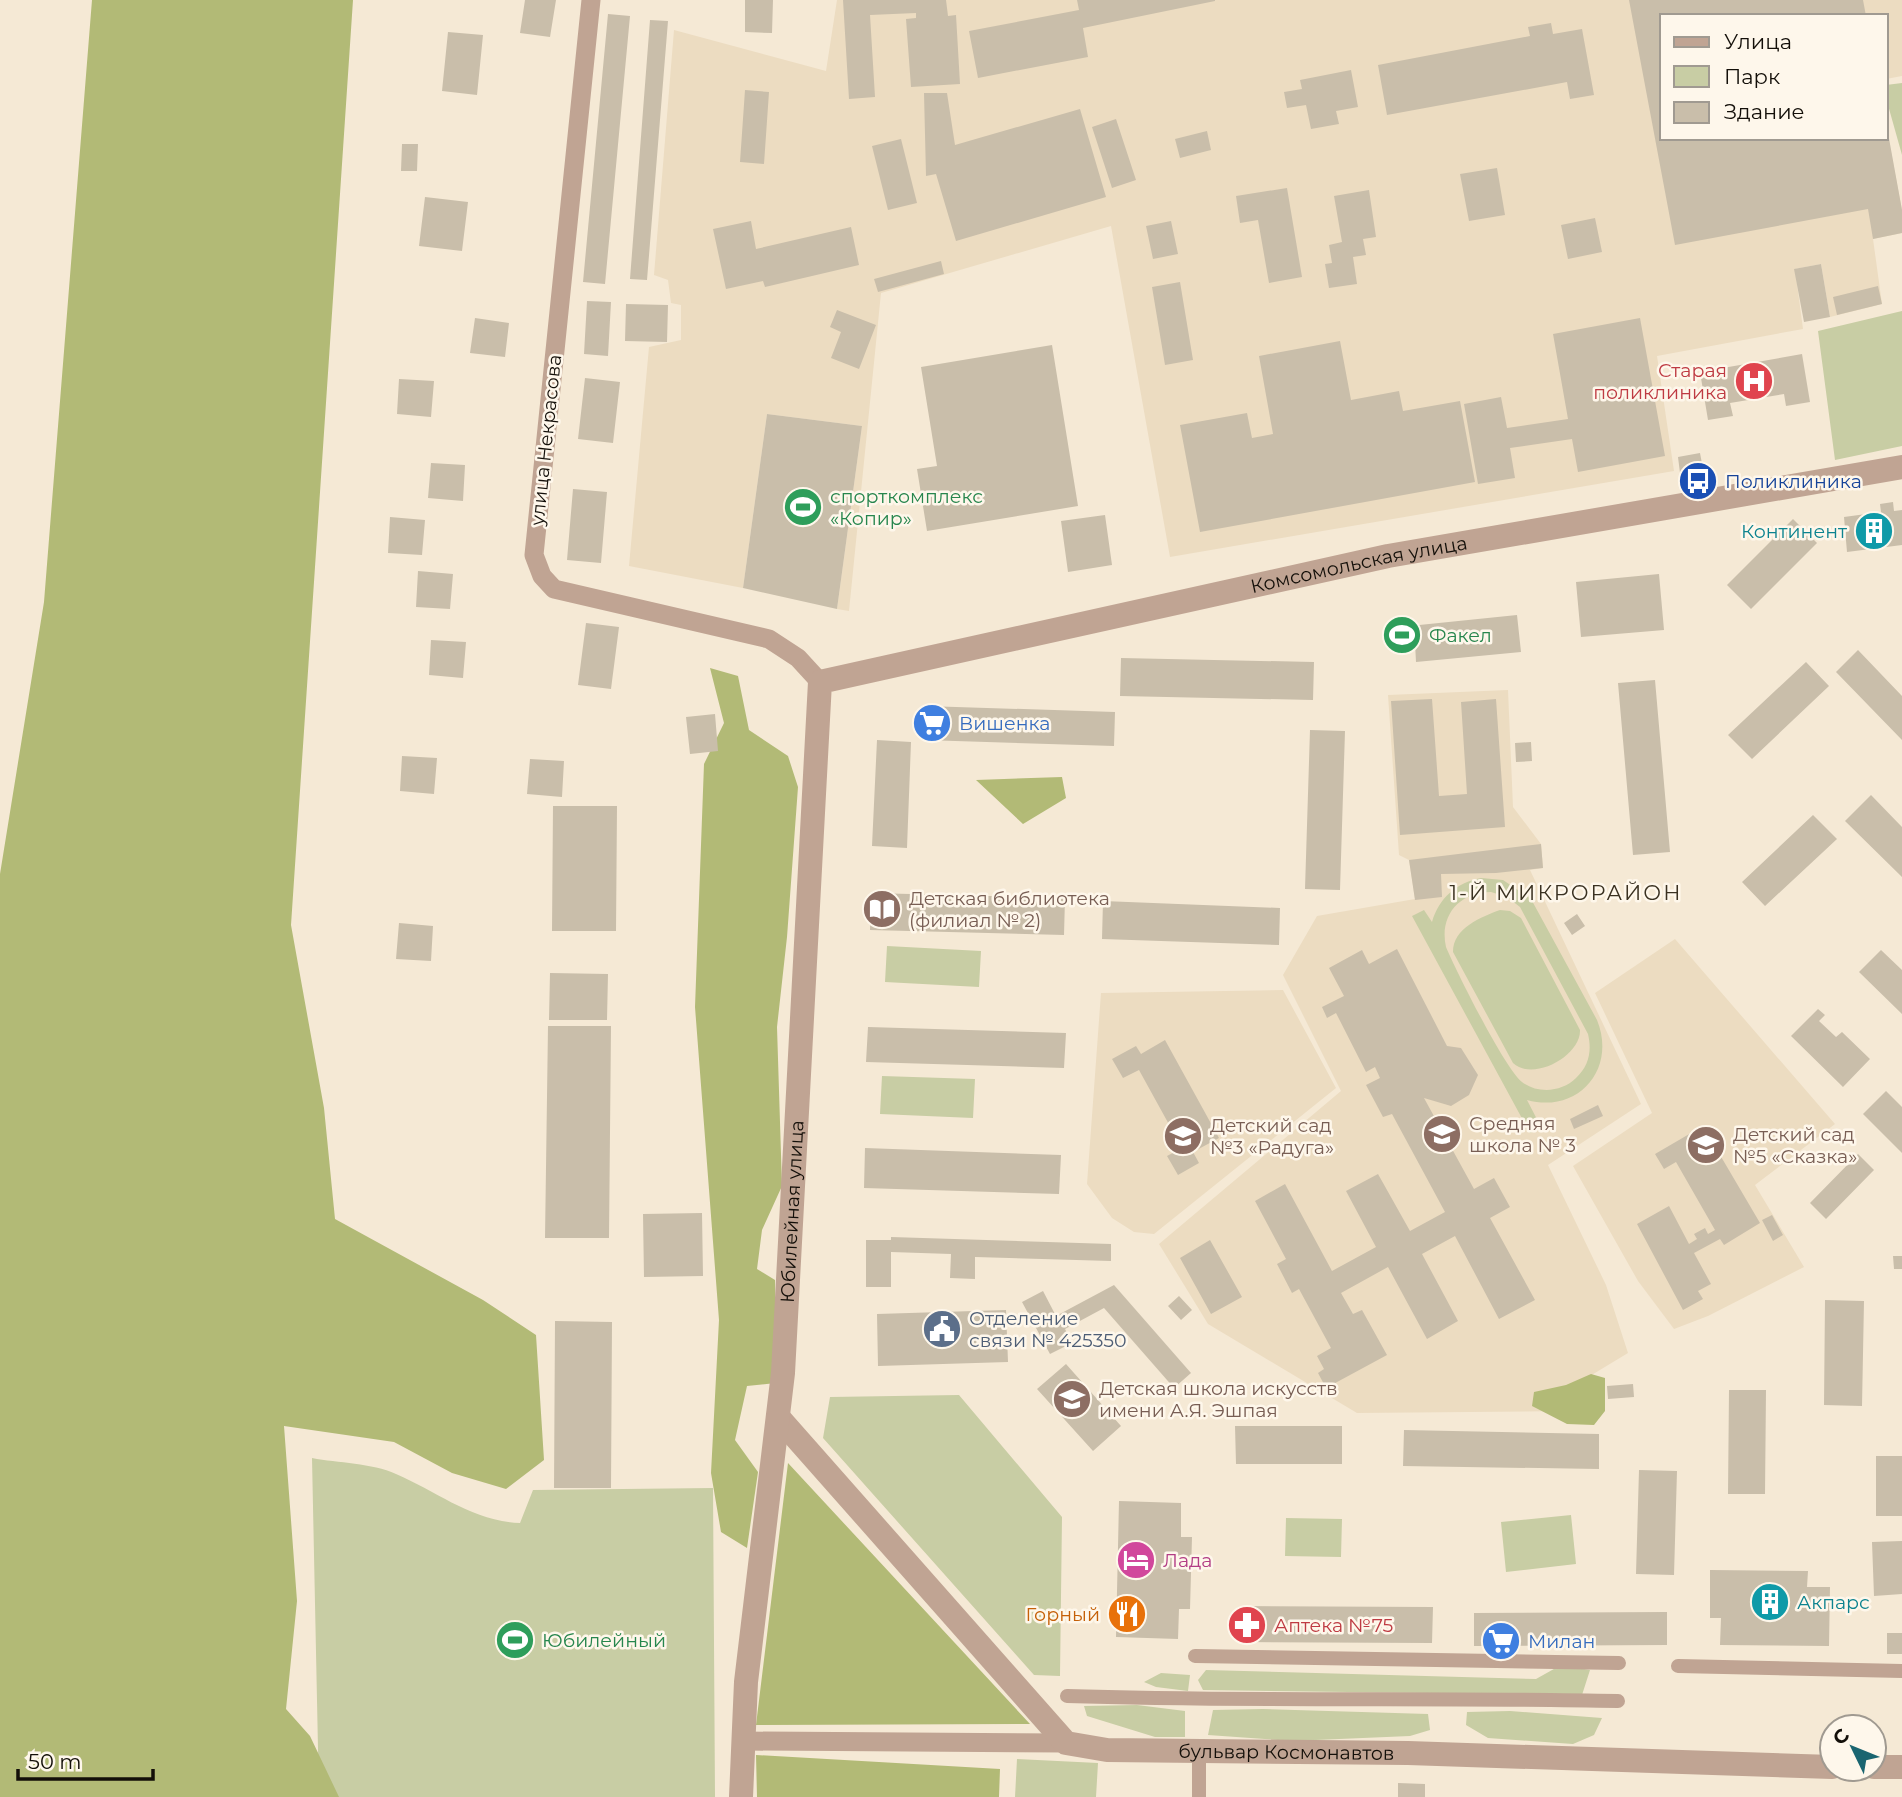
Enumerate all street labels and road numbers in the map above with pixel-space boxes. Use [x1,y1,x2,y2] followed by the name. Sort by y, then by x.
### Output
[525,353,566,528] street label: улица Некрасова
[1248,531,1469,598] street label: Комсомольская улица
[775,1120,808,1304] street label: Юбилейная улица
[1178,1739,1395,1764] street label: бульвар Космонавтов

